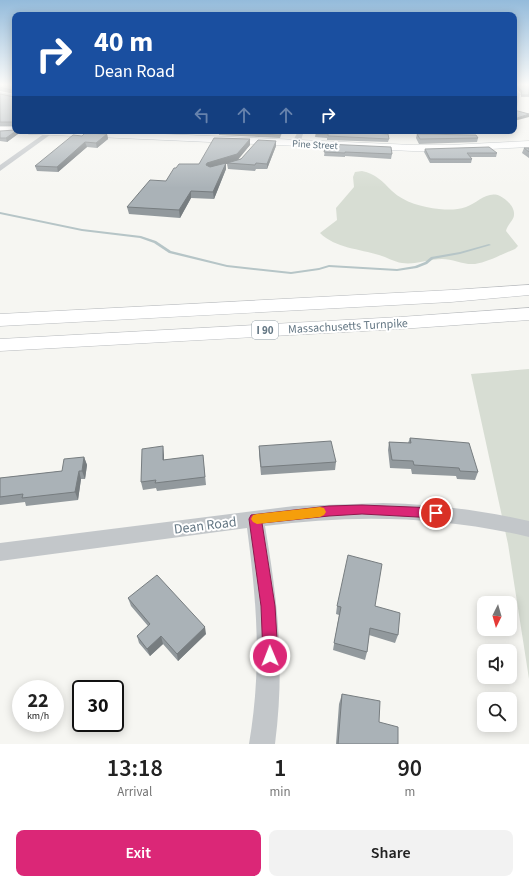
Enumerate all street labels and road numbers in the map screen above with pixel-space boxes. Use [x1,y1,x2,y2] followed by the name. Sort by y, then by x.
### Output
[292,137,339,153] street label: Pine Street
[288,315,408,338] street label: Massachusetts Turnpike
[252,321,278,339] road number: I 90
[173,512,238,540] street label: Dean Road

